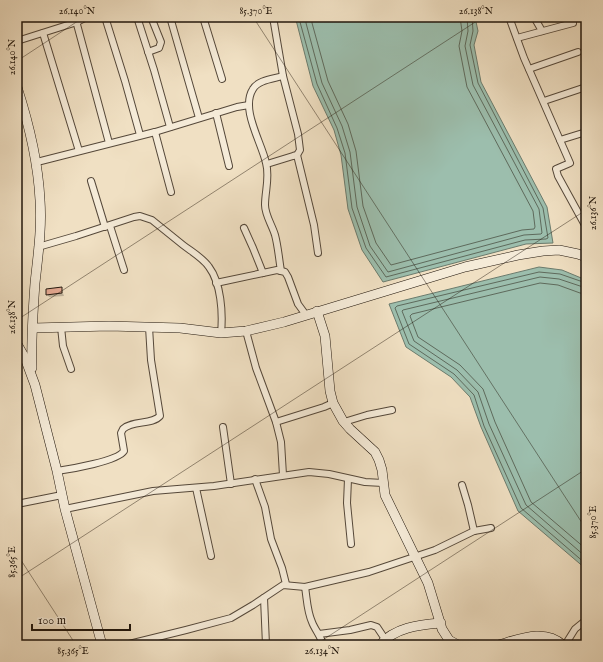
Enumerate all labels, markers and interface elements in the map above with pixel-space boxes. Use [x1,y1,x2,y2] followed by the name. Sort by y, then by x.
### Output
[59,5,96,18] text: 26.140°N
[239,5,273,18] text: 85.370°E
[459,5,493,18] text: 26.138°N
[6,38,19,75] text: 26.140°N
[587,195,600,230] text: 26.136°N
[6,300,19,334] text: 26.138°N
[587,505,600,539] text: 85.370°E
[6,546,19,578] text: 85.365°E
[32,606,130,632] scale bar
[38,613,66,628] text: 100 m
[57,645,89,658] text: 85.365°E
[304,645,340,658] text: 26.134°N

